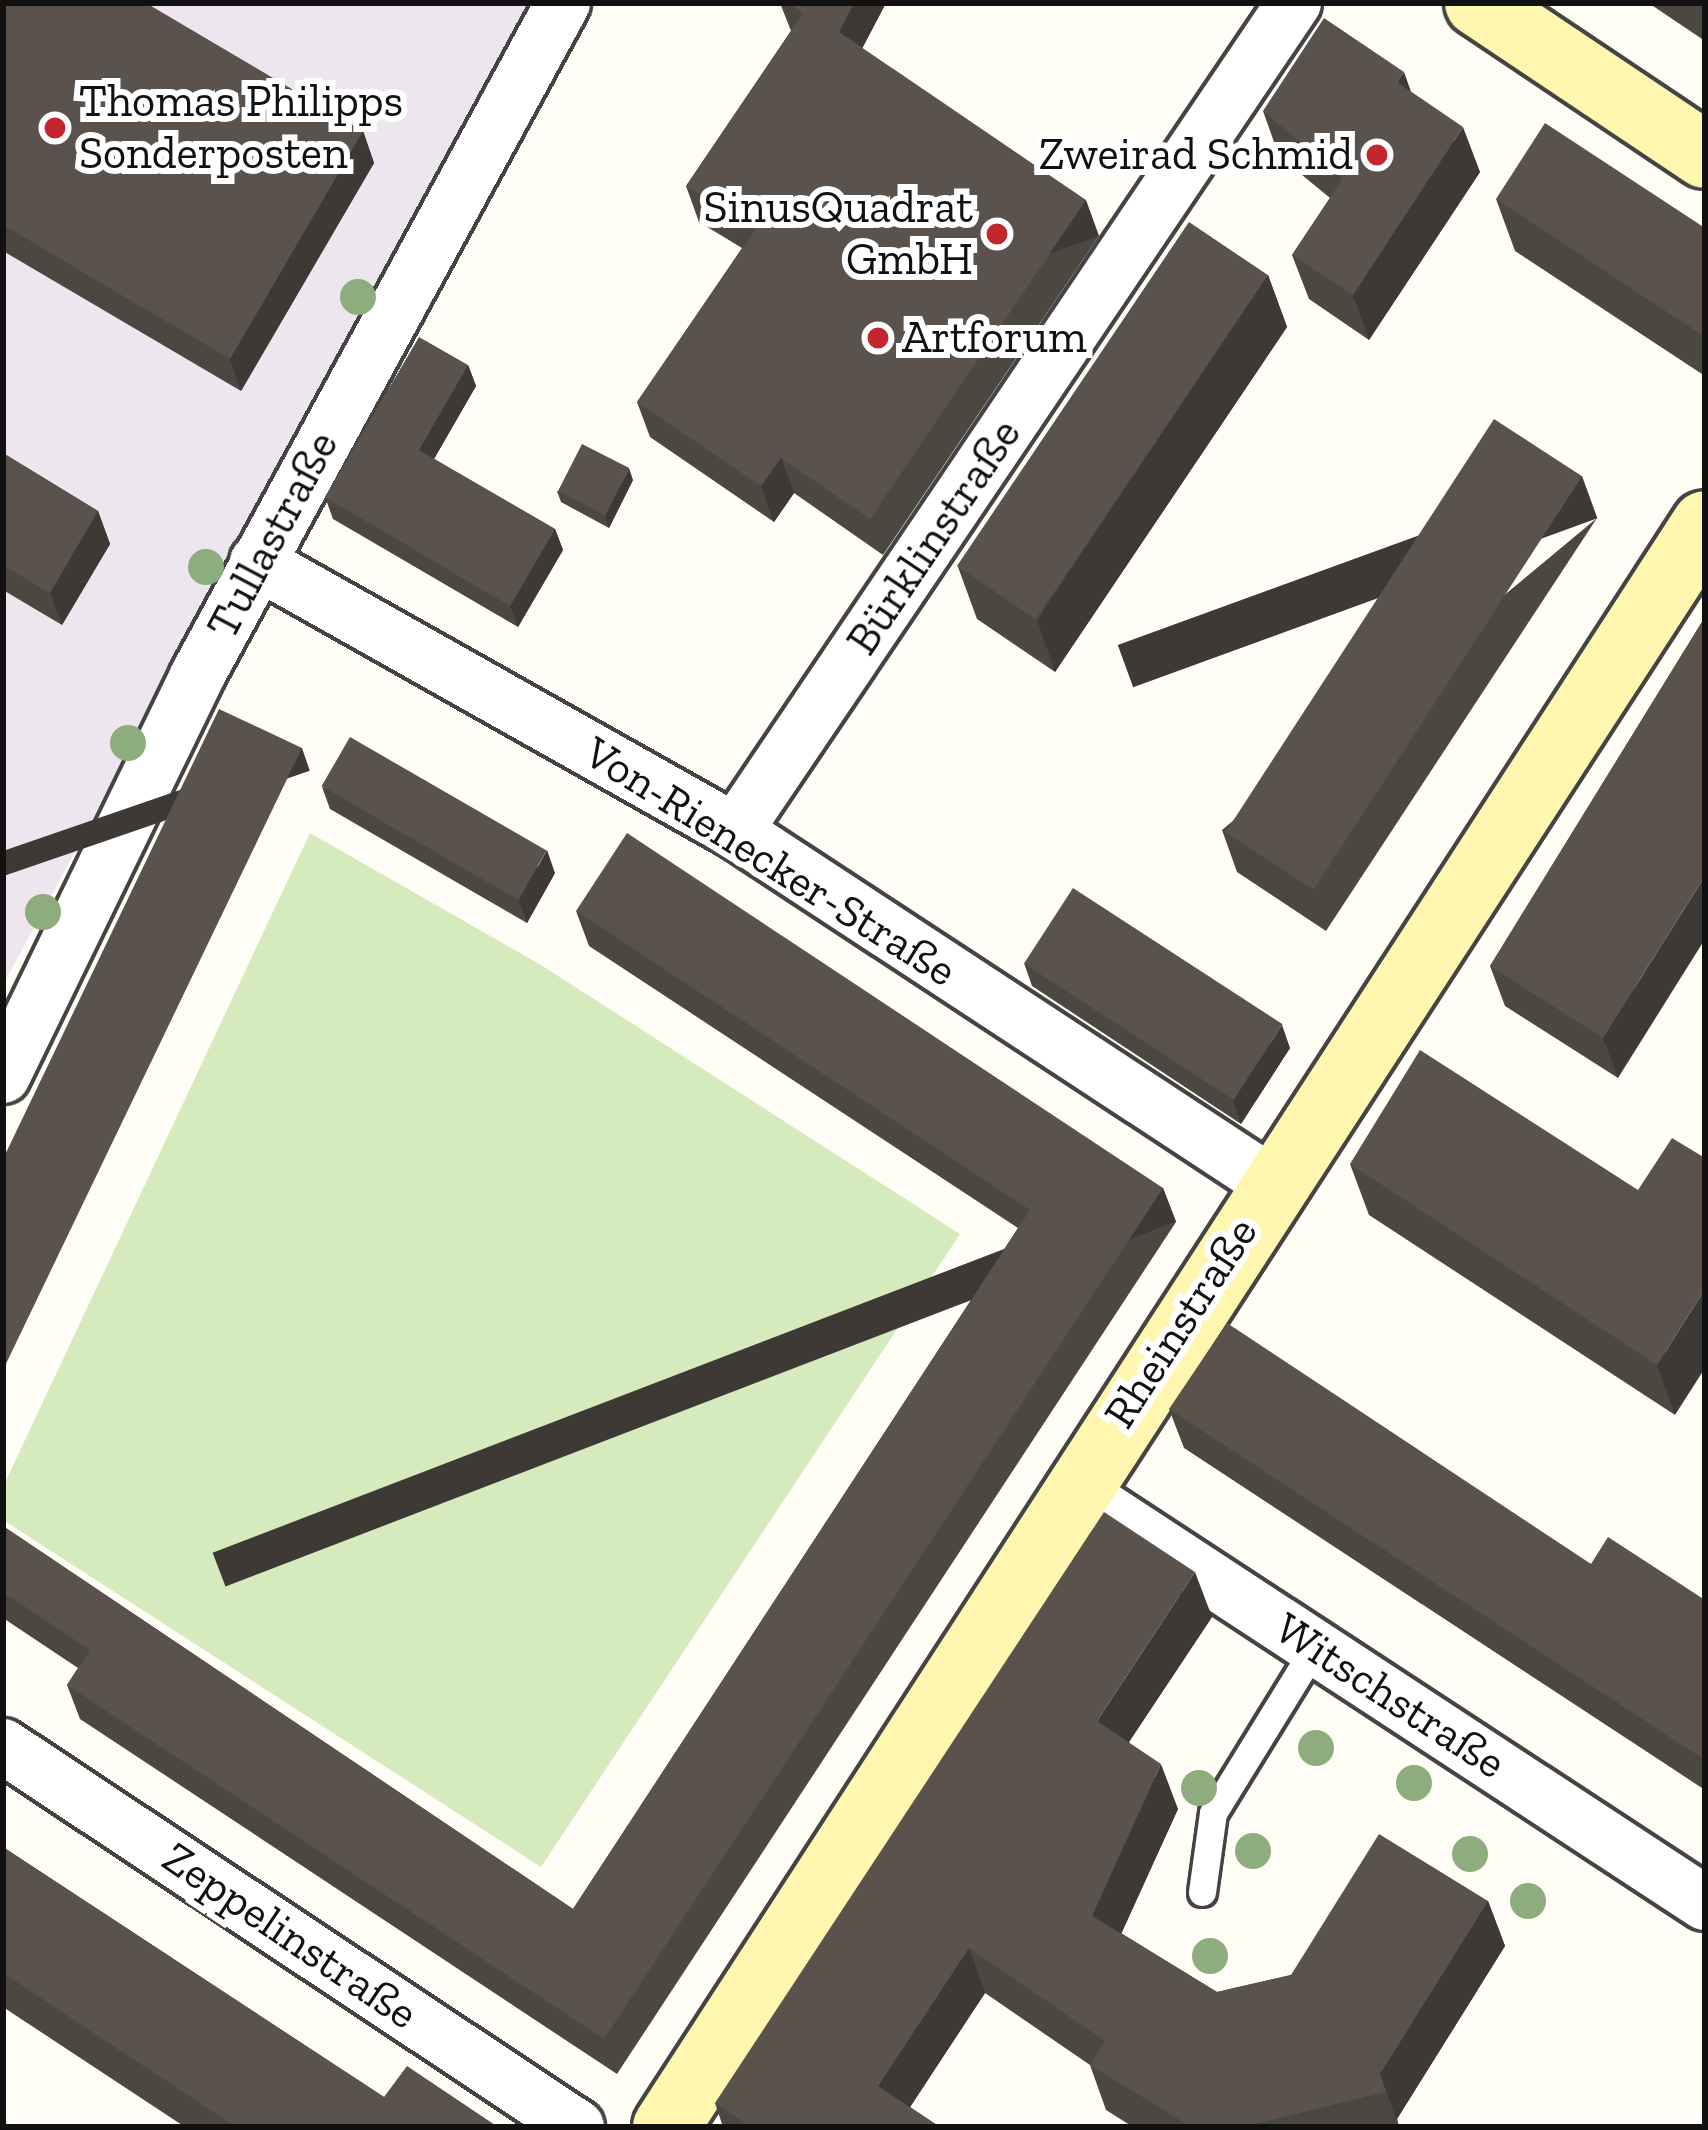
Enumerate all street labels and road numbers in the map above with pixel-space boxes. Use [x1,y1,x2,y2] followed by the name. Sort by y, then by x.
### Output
[835,409,1033,665] street label: Bürklinstraße
[196,422,350,648] street label: Tullastraße
[574,726,966,998] street label: Von-Rienecker-Straße
[1093,1208,1269,1438] street label: Rheinstraße
[1265,1602,1515,1790] street label: Witschstraße
[152,1831,428,2041] street label: Zeppelinstraße

